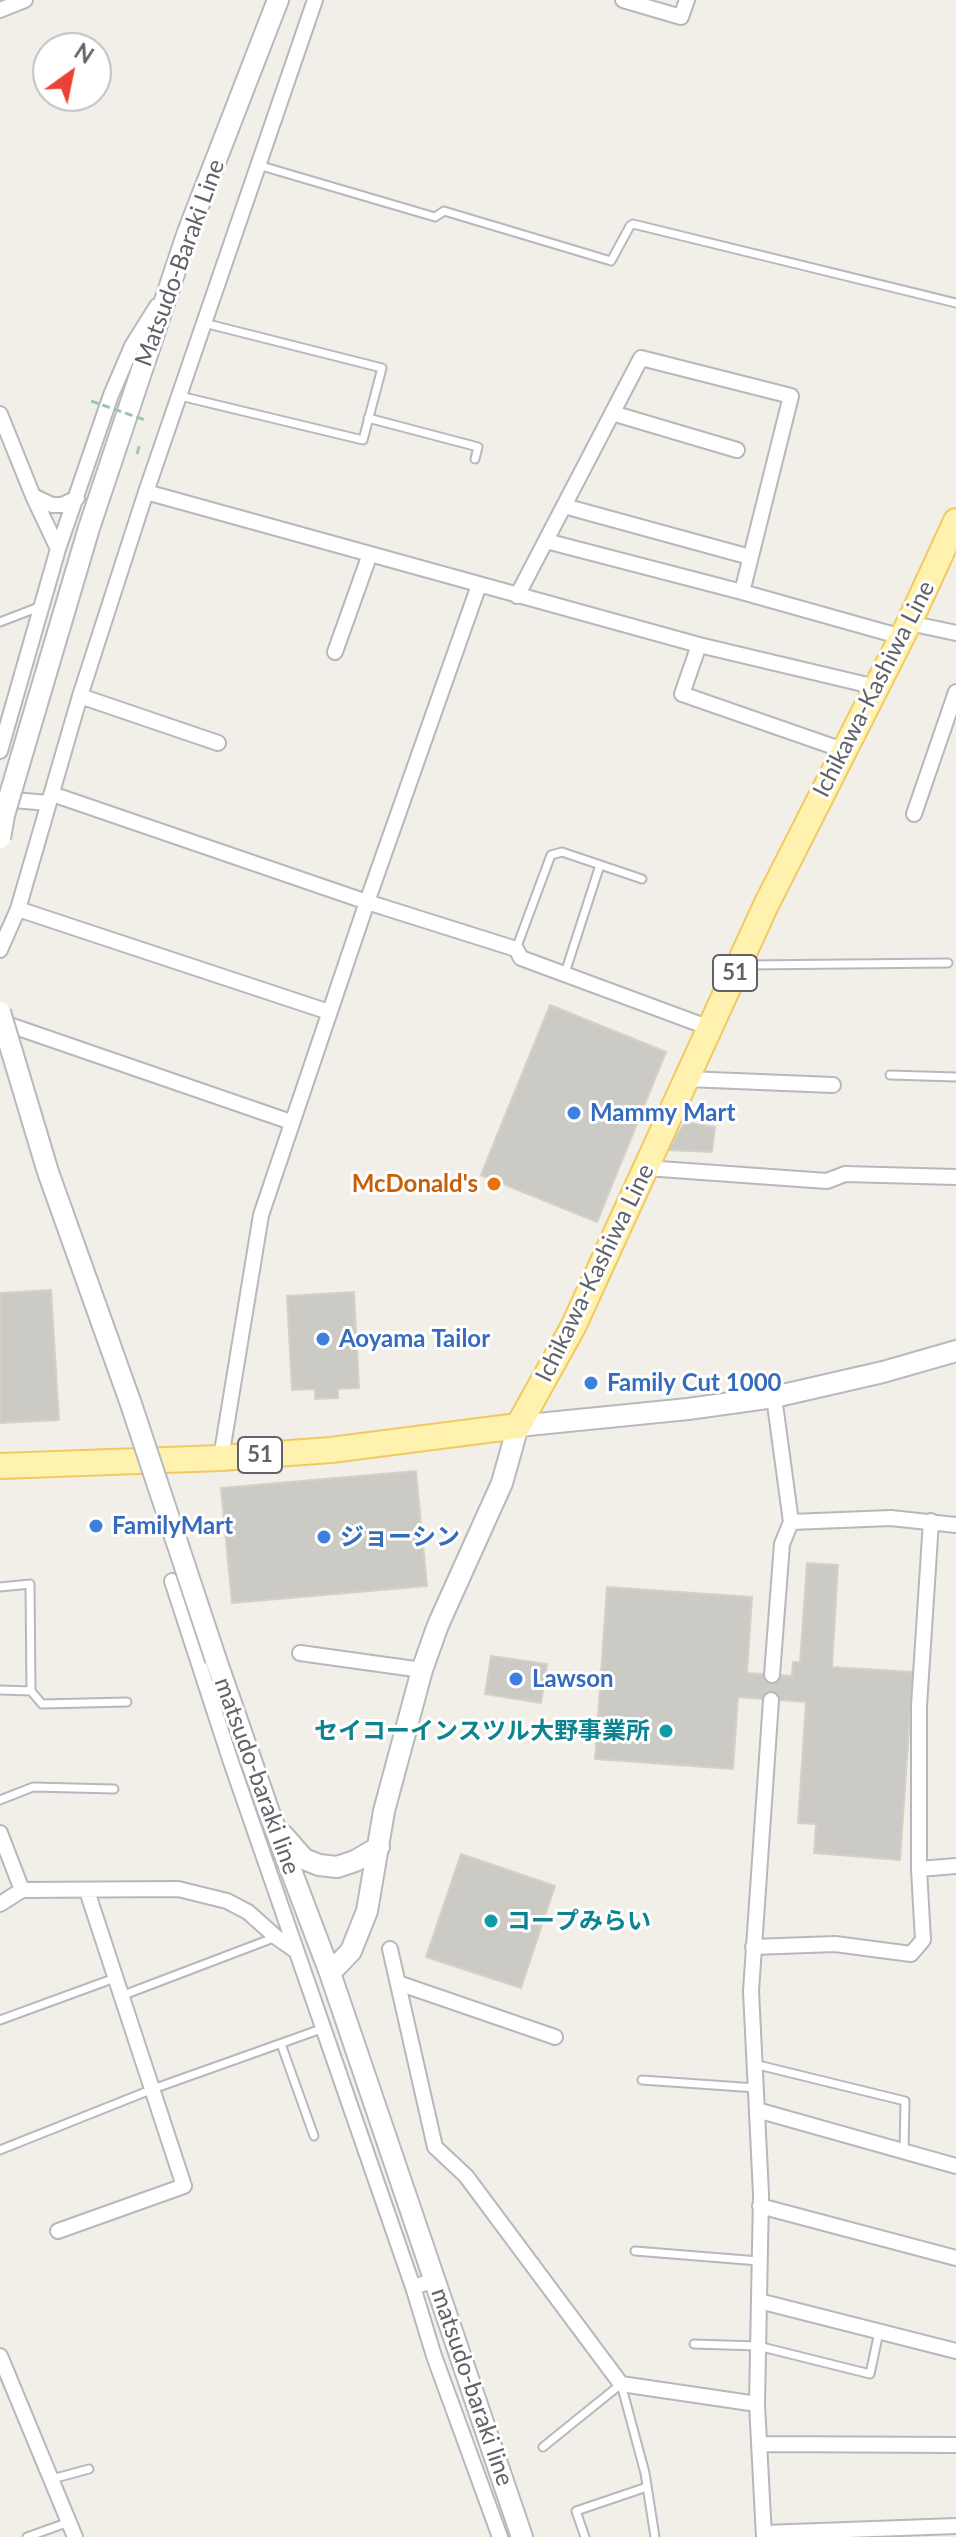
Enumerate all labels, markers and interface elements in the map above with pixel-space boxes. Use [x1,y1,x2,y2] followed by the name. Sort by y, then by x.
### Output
[32,32,112,112] north arrow
[70,37,99,69] text: N
[129,156,231,370] street label: Matsudo-Baraki Line
[807,576,941,802] street label: Ichikawa-Kashiwa Line
[713,955,757,991] road number: 51
[590,1099,735,1127] place label: Mammy Mart
[565,1104,583,1122] marker: Mammy Mart
[530,1159,660,1387] street label: Ichikawa-Kashiwa Line
[352,1170,478,1198] place label: McDonald's
[485,1175,503,1193] marker: McDonald's
[339,1325,490,1353] place label: Aoyama Tailor
[314,1330,332,1348] marker: Aoyama Tailor
[607,1369,781,1397] place label: Family Cut 1000
[582,1374,600,1392] marker: Family Cut 1000
[238,1437,282,1473] road number: 51
[112,1512,233,1540] place label: FamilyMart
[87,1517,105,1535] marker: FamilyMart
[340,1523,460,1551] place label: ジョーシン
[315,1528,333,1546] marker: ジョーシン
[532,1665,614,1693] place label: Lawson
[507,1670,525,1688] marker: Lawson
[208,1674,306,1878] street label: matsudo-baraki line
[314,1717,650,1745] place label: セイコーインスツル大野事業所
[657,1722,675,1740] marker: セイコーインスツル大野事業所
[507,1907,651,1935] place label: コープみらい
[482,1912,500,1930] marker: コープみらい
[425,2284,519,2490] street label: matsudo-baraki line

